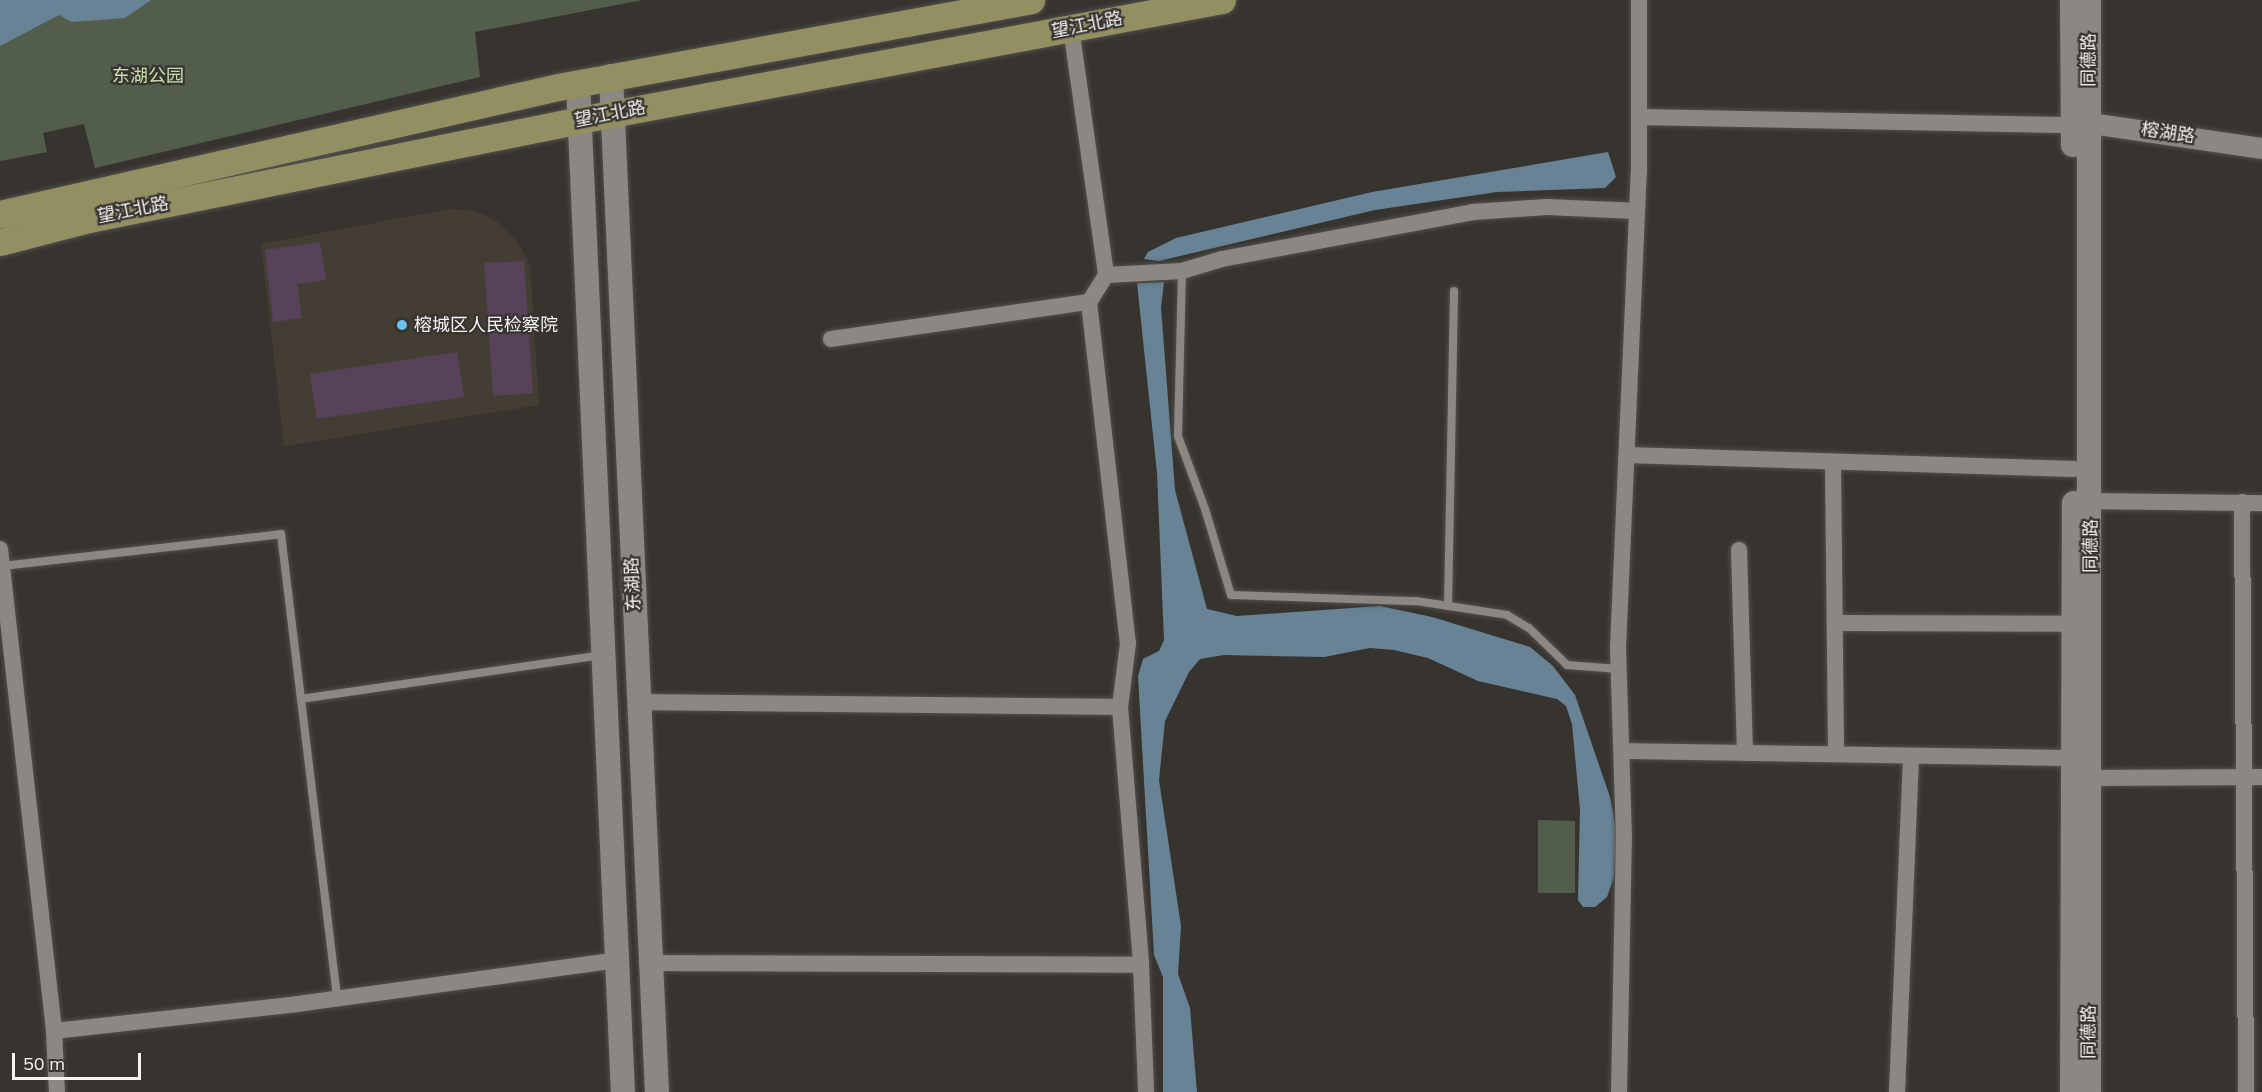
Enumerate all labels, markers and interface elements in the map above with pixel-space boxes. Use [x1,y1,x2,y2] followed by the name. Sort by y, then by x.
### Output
[1050,8,1124,42] street label: 望江北路
[2078,33,2100,87] street label: 同德路
[112,65,184,87] park label: 东湖公园
[573,97,647,131] street label: 望江北路
[2140,119,2196,147] street label: 榕湖路
[96,193,170,227] street label: 望江北路
[414,314,558,336] place label: 榕城区人民检察院
[395,318,409,332] marker: 榕城区人民检察院
[2080,519,2102,573] street label: 同德路
[621,556,645,612] street label: 东湖路
[2078,1005,2100,1059] street label: 同德路
[15,1041,144,1079] scale bar
[23,1052,65,1075] text: 50 m

